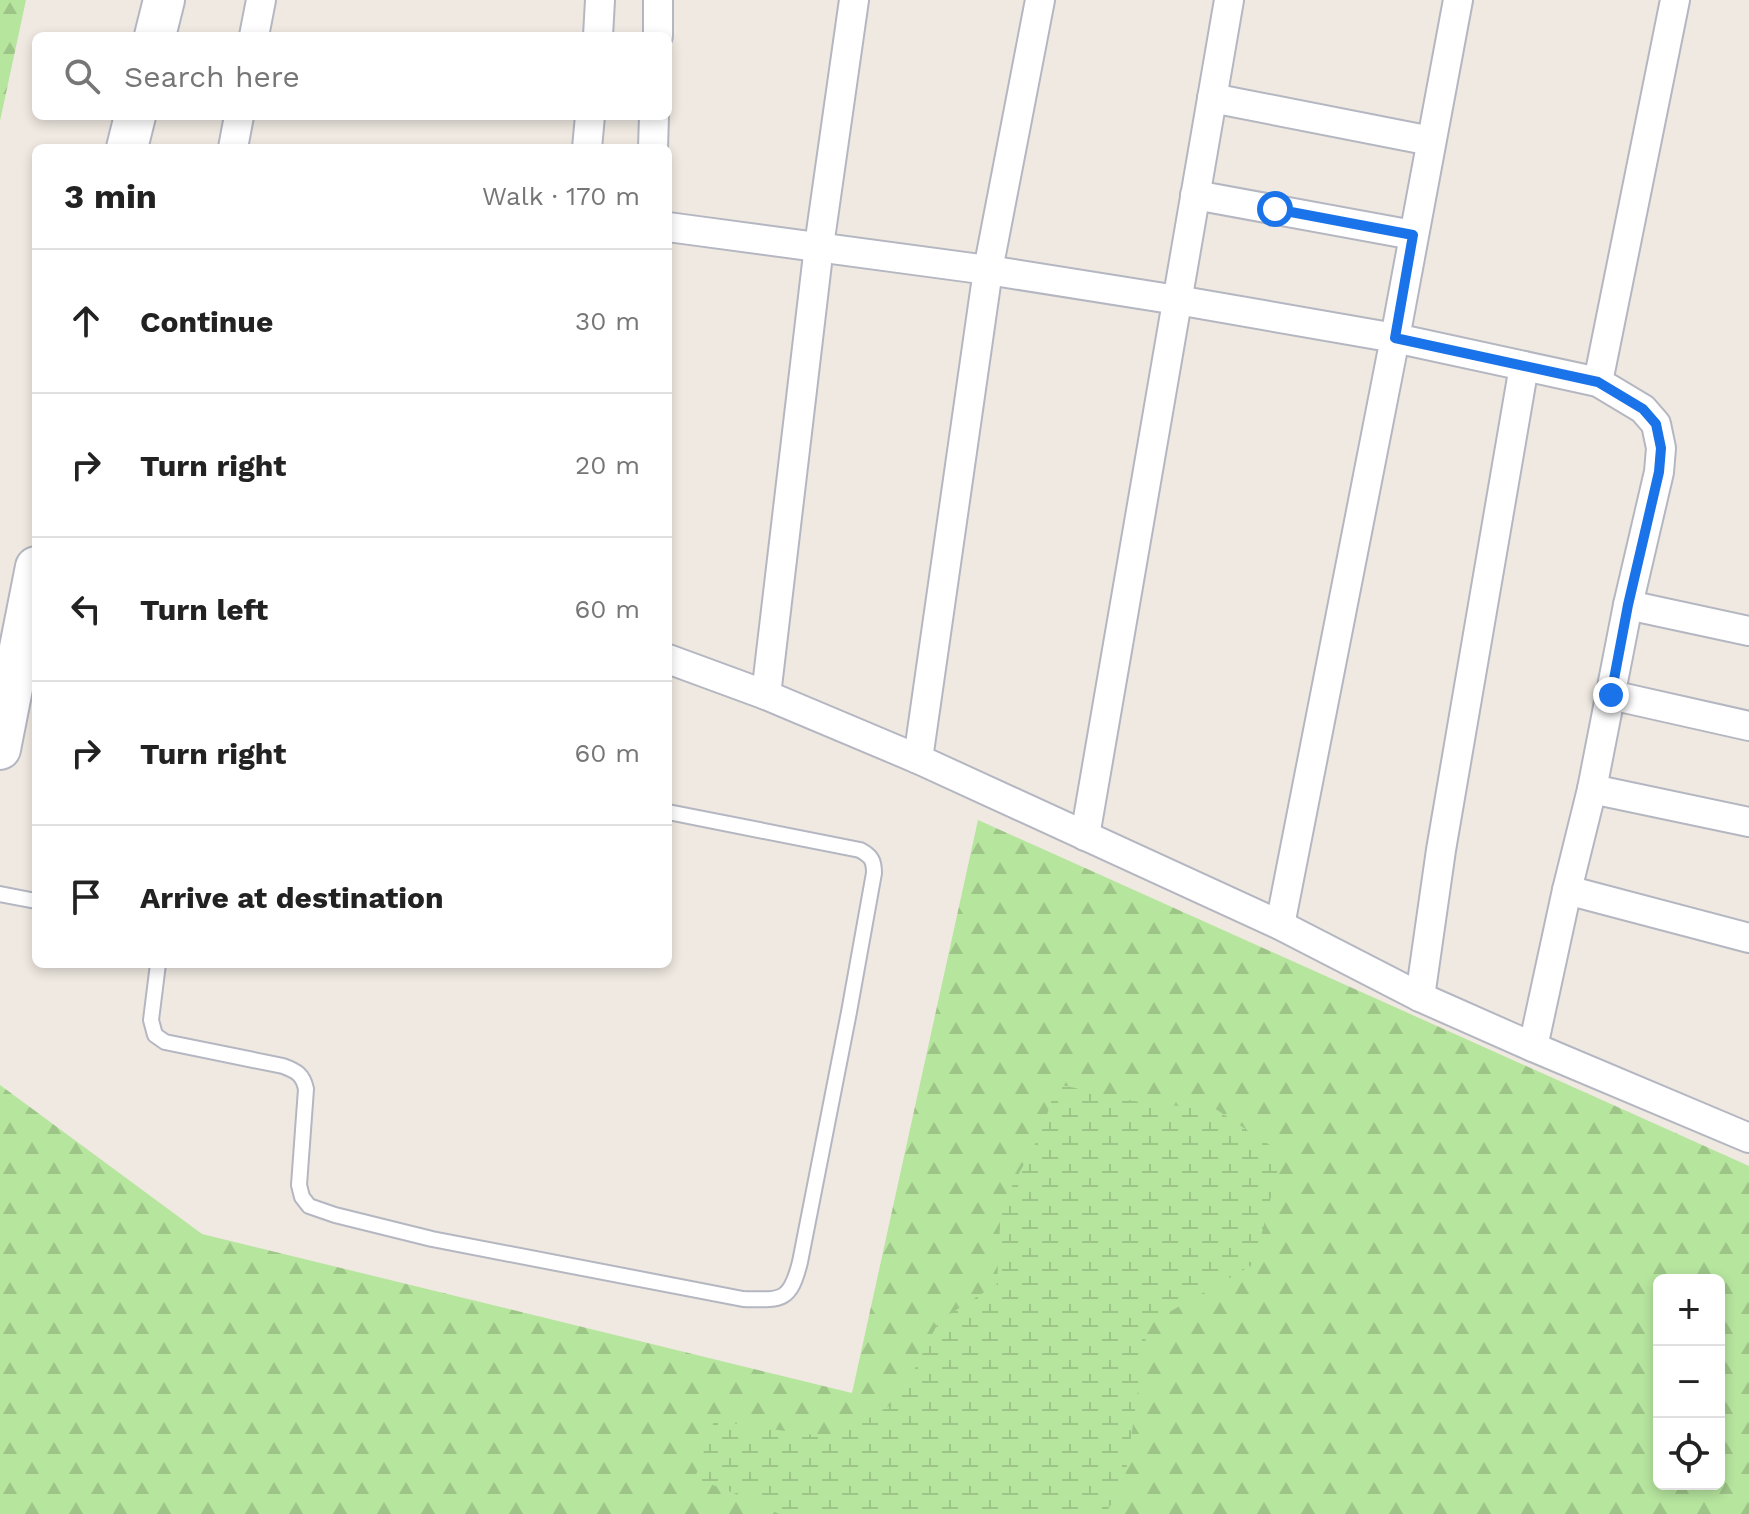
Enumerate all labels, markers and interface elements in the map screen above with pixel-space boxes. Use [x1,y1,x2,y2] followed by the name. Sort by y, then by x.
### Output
[32,32,672,120] search box
[60,54,104,98] icon: search
[124,59,300,94] text: Search here
[64,176,157,216] text: 3 min
[482,181,640,211] text: Walk · 170 m
[1257,191,1293,227] route start
[64,299,108,343] icon: ahead
[140,304,273,339] text: Continue
[575,306,640,336] text: 30 m
[64,443,108,487] icon: right
[140,448,286,483] text: Turn right
[575,450,640,480] text: 20 m
[64,587,108,631] icon: left
[140,592,268,627] text: Turn left
[574,594,640,624] text: 60 m
[1593,677,1629,713] route end
[64,731,108,775] icon: right
[140,736,286,771] text: Turn right
[574,738,640,768] text: 60 m
[64,875,108,919] icon: arrive
[140,880,444,915] text: Arrive at destination
[1653,1274,1725,1490] map controls
[1653,1274,1725,1346] button: +
[1653,1346,1725,1418] button: −
[1653,1418,1725,1490] button: locate

